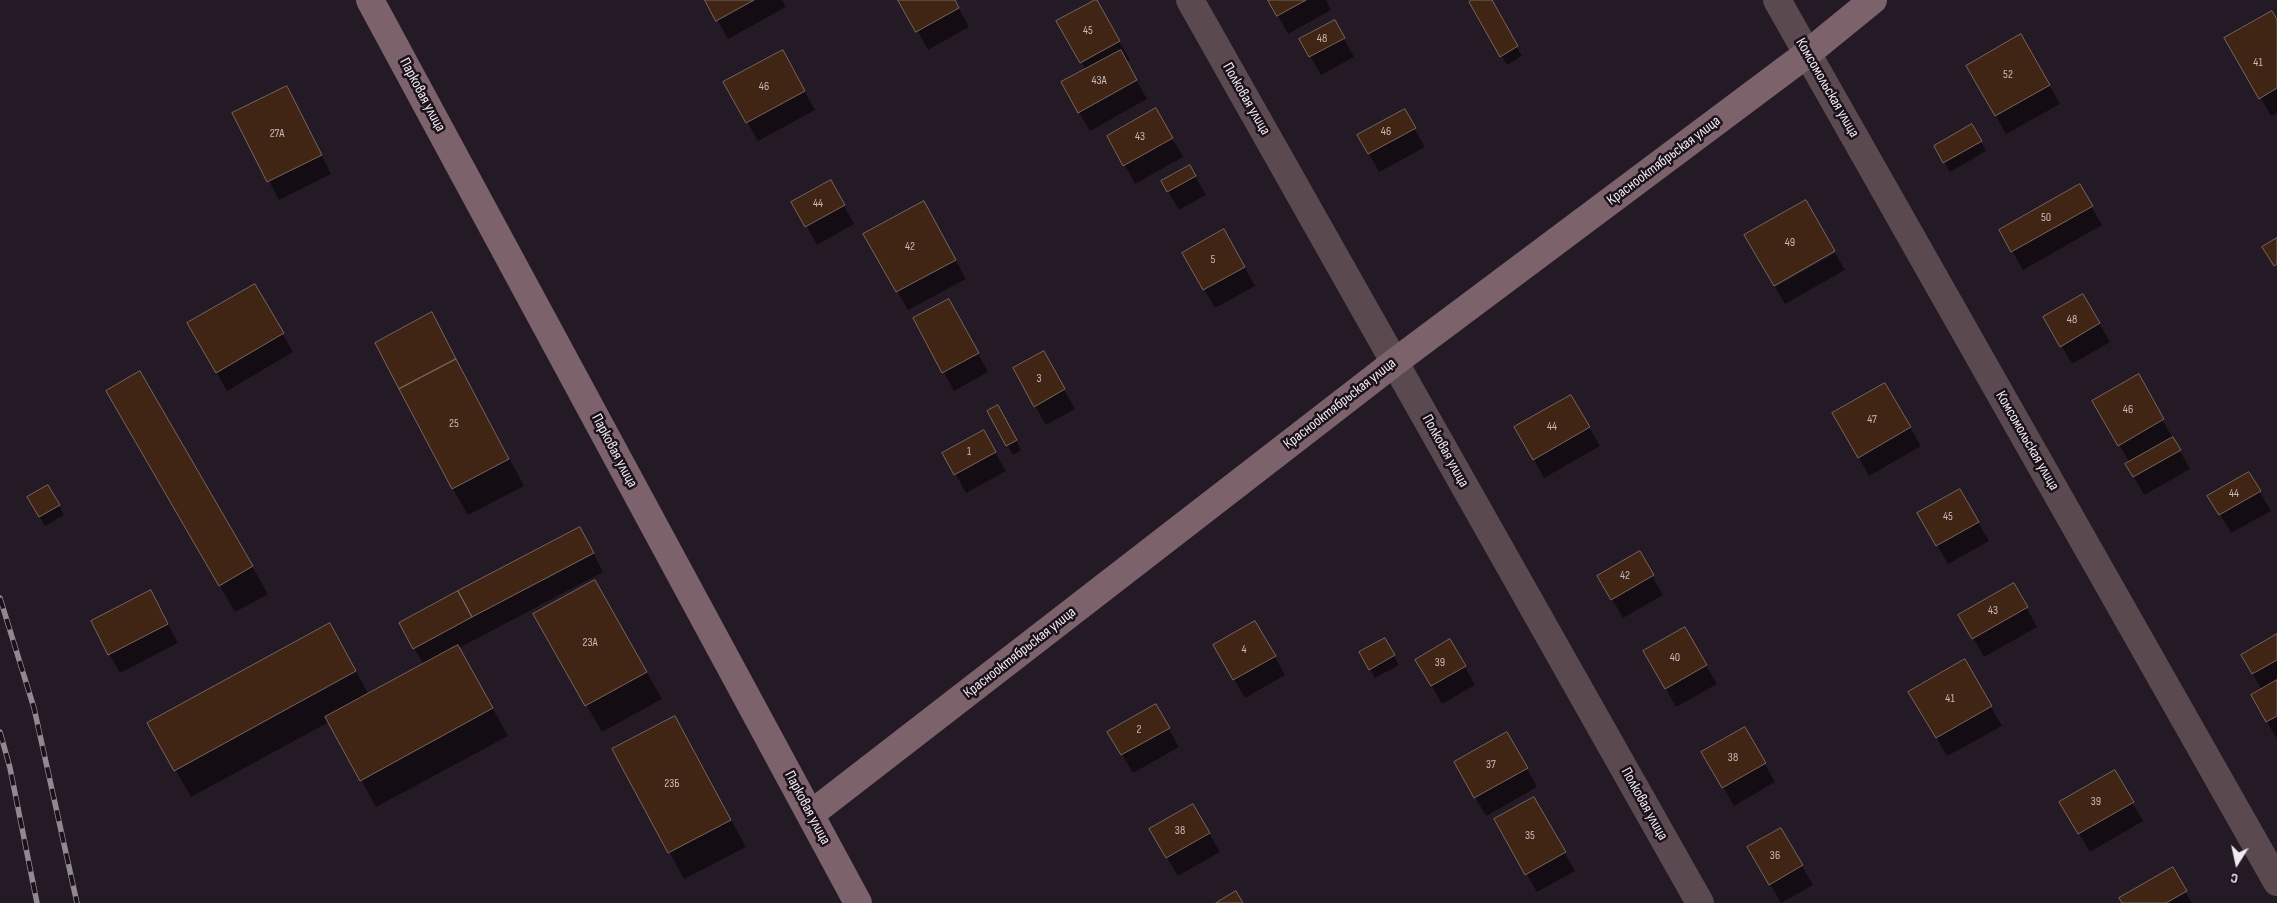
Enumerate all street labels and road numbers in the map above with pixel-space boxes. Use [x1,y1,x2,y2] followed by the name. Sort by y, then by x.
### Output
[1791,35,1863,141] street label: Комсомольская улица
[395,55,449,135] street label: Парковая улица
[1218,60,1274,138] street label: Полковая улица
[1604,112,1724,210] street label: Краснооктябрьская улица
[1280,355,1400,453] street label: Краснооктябрьская улица
[1991,388,2063,494] street label: Комсомольская улица
[587,411,641,491] street label: Парковая улица
[1418,411,1472,491] street label: Полковая улица
[960,604,1080,702] street label: Краснооктябрьская улица
[1617,764,1671,844] street label: Полковая улица
[780,768,834,848] street label: Парковая улица

